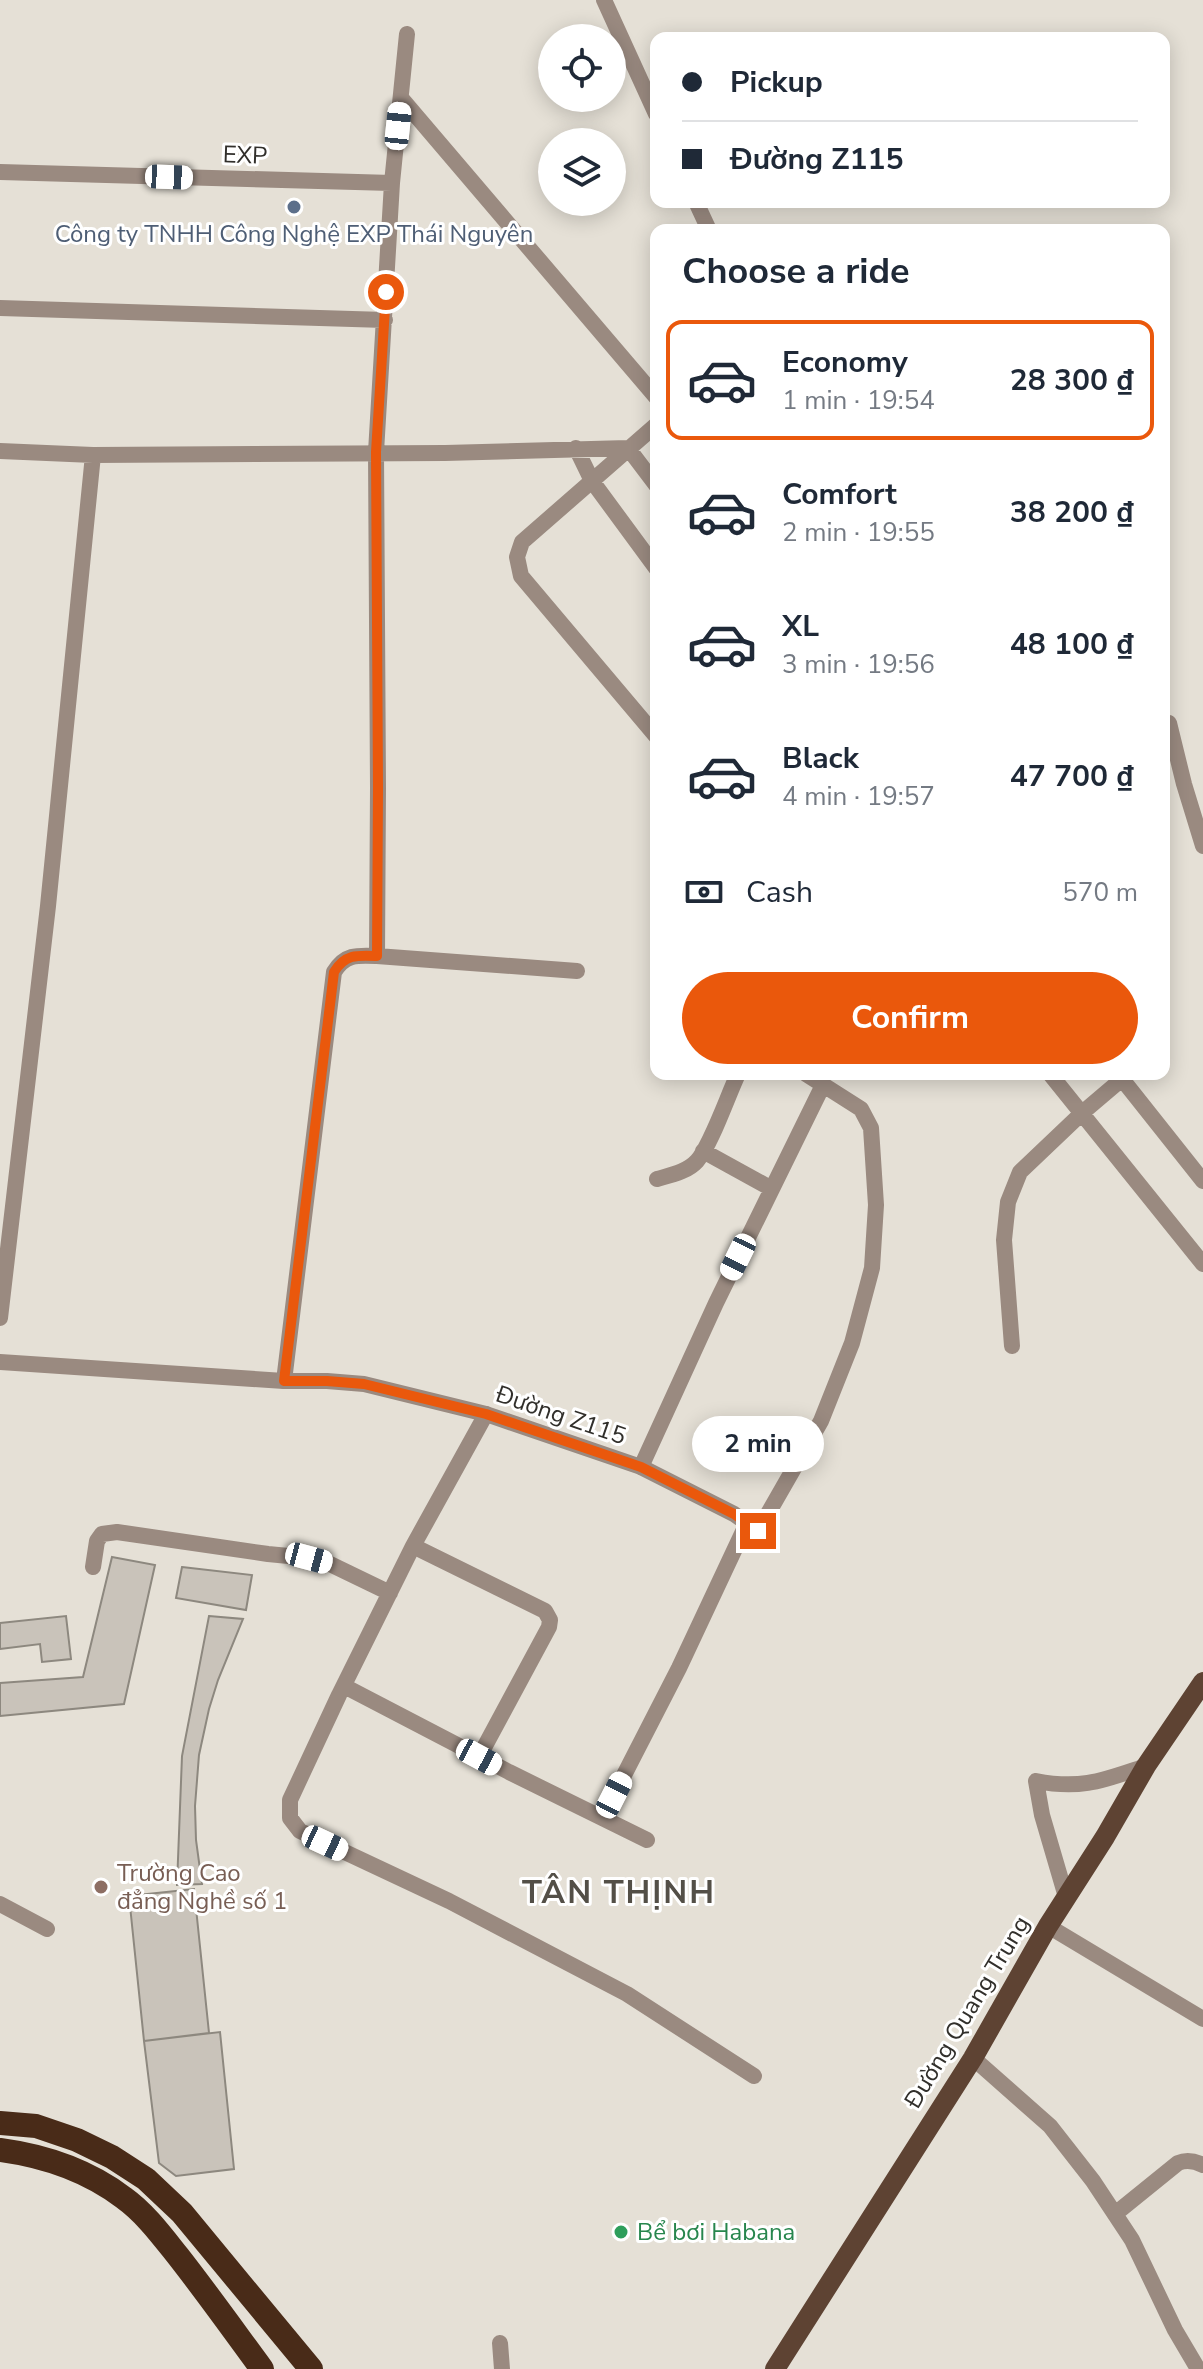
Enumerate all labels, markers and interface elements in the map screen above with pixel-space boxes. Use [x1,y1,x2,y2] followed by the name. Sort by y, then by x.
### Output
[538,24,626,216] map controls
[538,24,626,112] button: locate
[730,62,823,103] text: Pickup
[384,101,412,151] car
[538,128,626,216] button: layers
[222,138,268,172] street label: EXP
[730,139,903,180] text: Đường Z115
[145,164,193,190] car
[285,198,303,216] marker: Công ty TNHH Công Nghệ EXP Thái Nguyên
[55,218,533,250] place label: Công ty TNHH Công Nghệ EXP Thái Nguyên
[682,247,910,296] text: Choose a ride
[368,274,404,310] route start
[782,342,908,383] text: Economy
[686,344,758,416] icon: car
[1010,360,1134,401] text: 28 300 ₫
[782,383,935,418] text: 1 min · 19:54
[782,474,897,515] text: Comfort
[686,476,758,548] icon: car
[1010,492,1134,533] text: 38 200 ₫
[782,515,935,550] text: 2 min · 19:55
[782,606,819,647] text: XL
[686,608,758,680] icon: car
[1010,624,1134,665] text: 48 100 ₫
[782,647,935,682] text: 3 min · 19:56
[782,738,859,779] text: Black
[686,740,758,812] icon: car
[1010,756,1134,797] text: 47 700 ₫
[782,779,935,814] text: 4 min · 19:57
[682,870,726,914] icon: cash
[746,872,813,913] text: Cash
[1062,875,1138,910] text: 570 m
[682,972,1138,1064] button: Confirm
[717,1230,759,1284] car
[491,1377,630,1452] street label: Đường Z115
[692,1415,824,1471] callout: 2 min
[724,1426,792,1461] text: 2 min
[740,1513,776,1549] route end
[283,1540,335,1576] car
[452,1735,506,1779] car
[592,1768,636,1822] car
[298,1822,352,1864] car
[117,1857,287,1917] place label: Trường Cao đẳng Nghề số 1
[522,1871,716,1914] district label: TÂN THỊNH
[92,1878,110,1896] marker: Trường Cao đẳng Nghề số 1
[896,1910,1037,2115] street label: Đường Quang Trung
[637,2216,795,2248] place label: Bể bơi Habana
[612,2223,630,2241] marker: Bể bơi Habana

